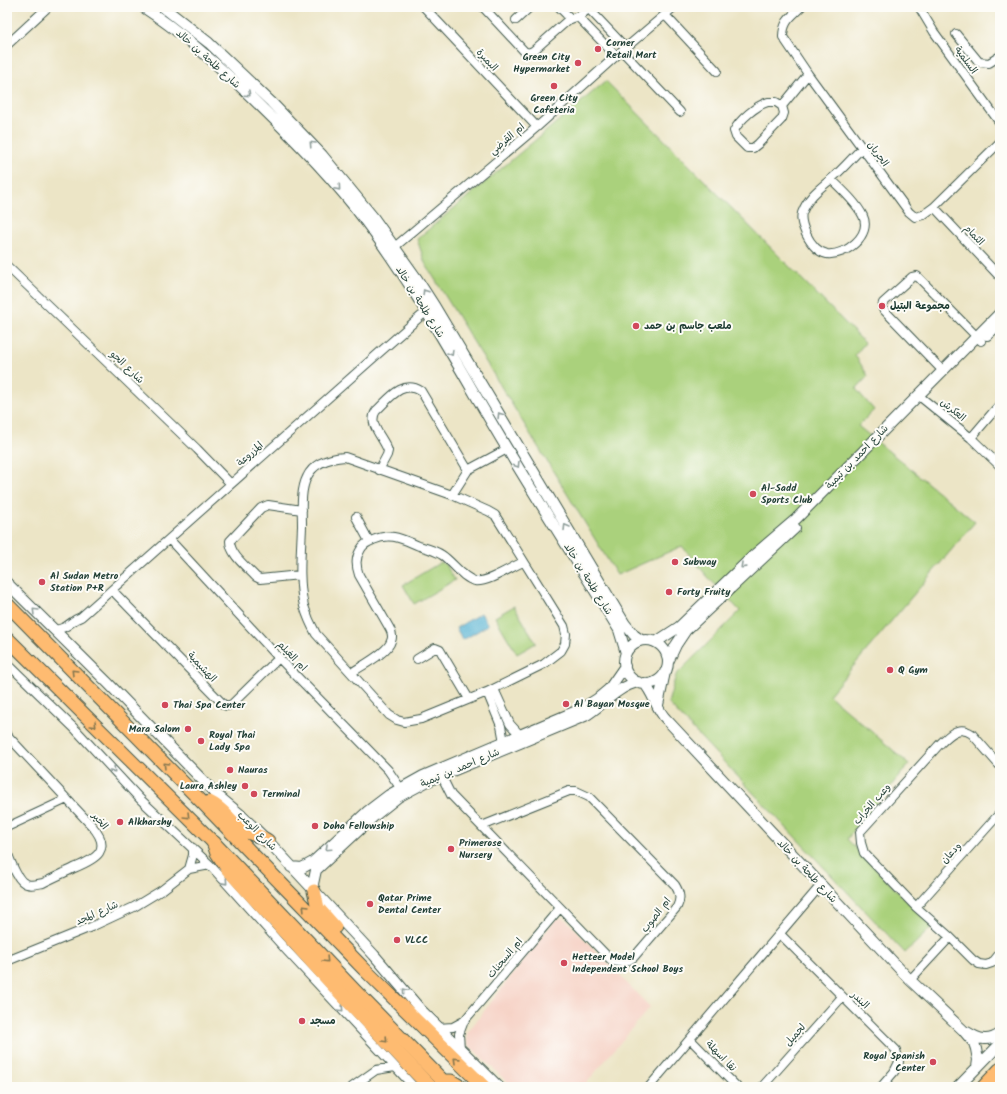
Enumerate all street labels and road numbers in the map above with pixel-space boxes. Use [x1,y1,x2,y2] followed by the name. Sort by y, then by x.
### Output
[172,26,244,93] street label: شارع طلحة بن خالد
[950,43,982,77] street label: السلمية
[472,45,502,75] street label: البمبرة
[486,119,529,160] street label: ام القرضي
[863,138,893,170] street label: الجريان
[960,221,988,249] street label: الثمام
[391,263,449,341] street label: شارع طلحة بن خالد
[106,346,148,388] street label: شارع الجو
[937,395,969,425] street label: العكرش
[822,421,892,493] street label: شارع احمد بن تيمية
[233,438,267,470] street label: المزروعة
[559,540,617,618] street label: شارع طلحة بن خالد
[273,637,311,675] street label: ام الغيلم
[184,648,220,686] street label: الهشيمية
[418,744,502,792] street label: شارع احمد بن تيمية
[849,780,895,828] street label: وعب الخراب
[87,808,112,833] street label: الخير
[234,808,281,855] street label: شارع الوعب
[773,836,841,907] street label: شارع طلحة بن خالد
[937,838,965,867] street label: ودعان
[637,894,675,936] street label: ام الصوب
[73,896,121,930] street label: شارع المجد
[483,934,527,982] street label: ام السحنات
[846,987,873,1013] street label: البندر
[780,1020,810,1050] street label: لجميل
[702,1037,740,1075] street label: نقا اسهلة

